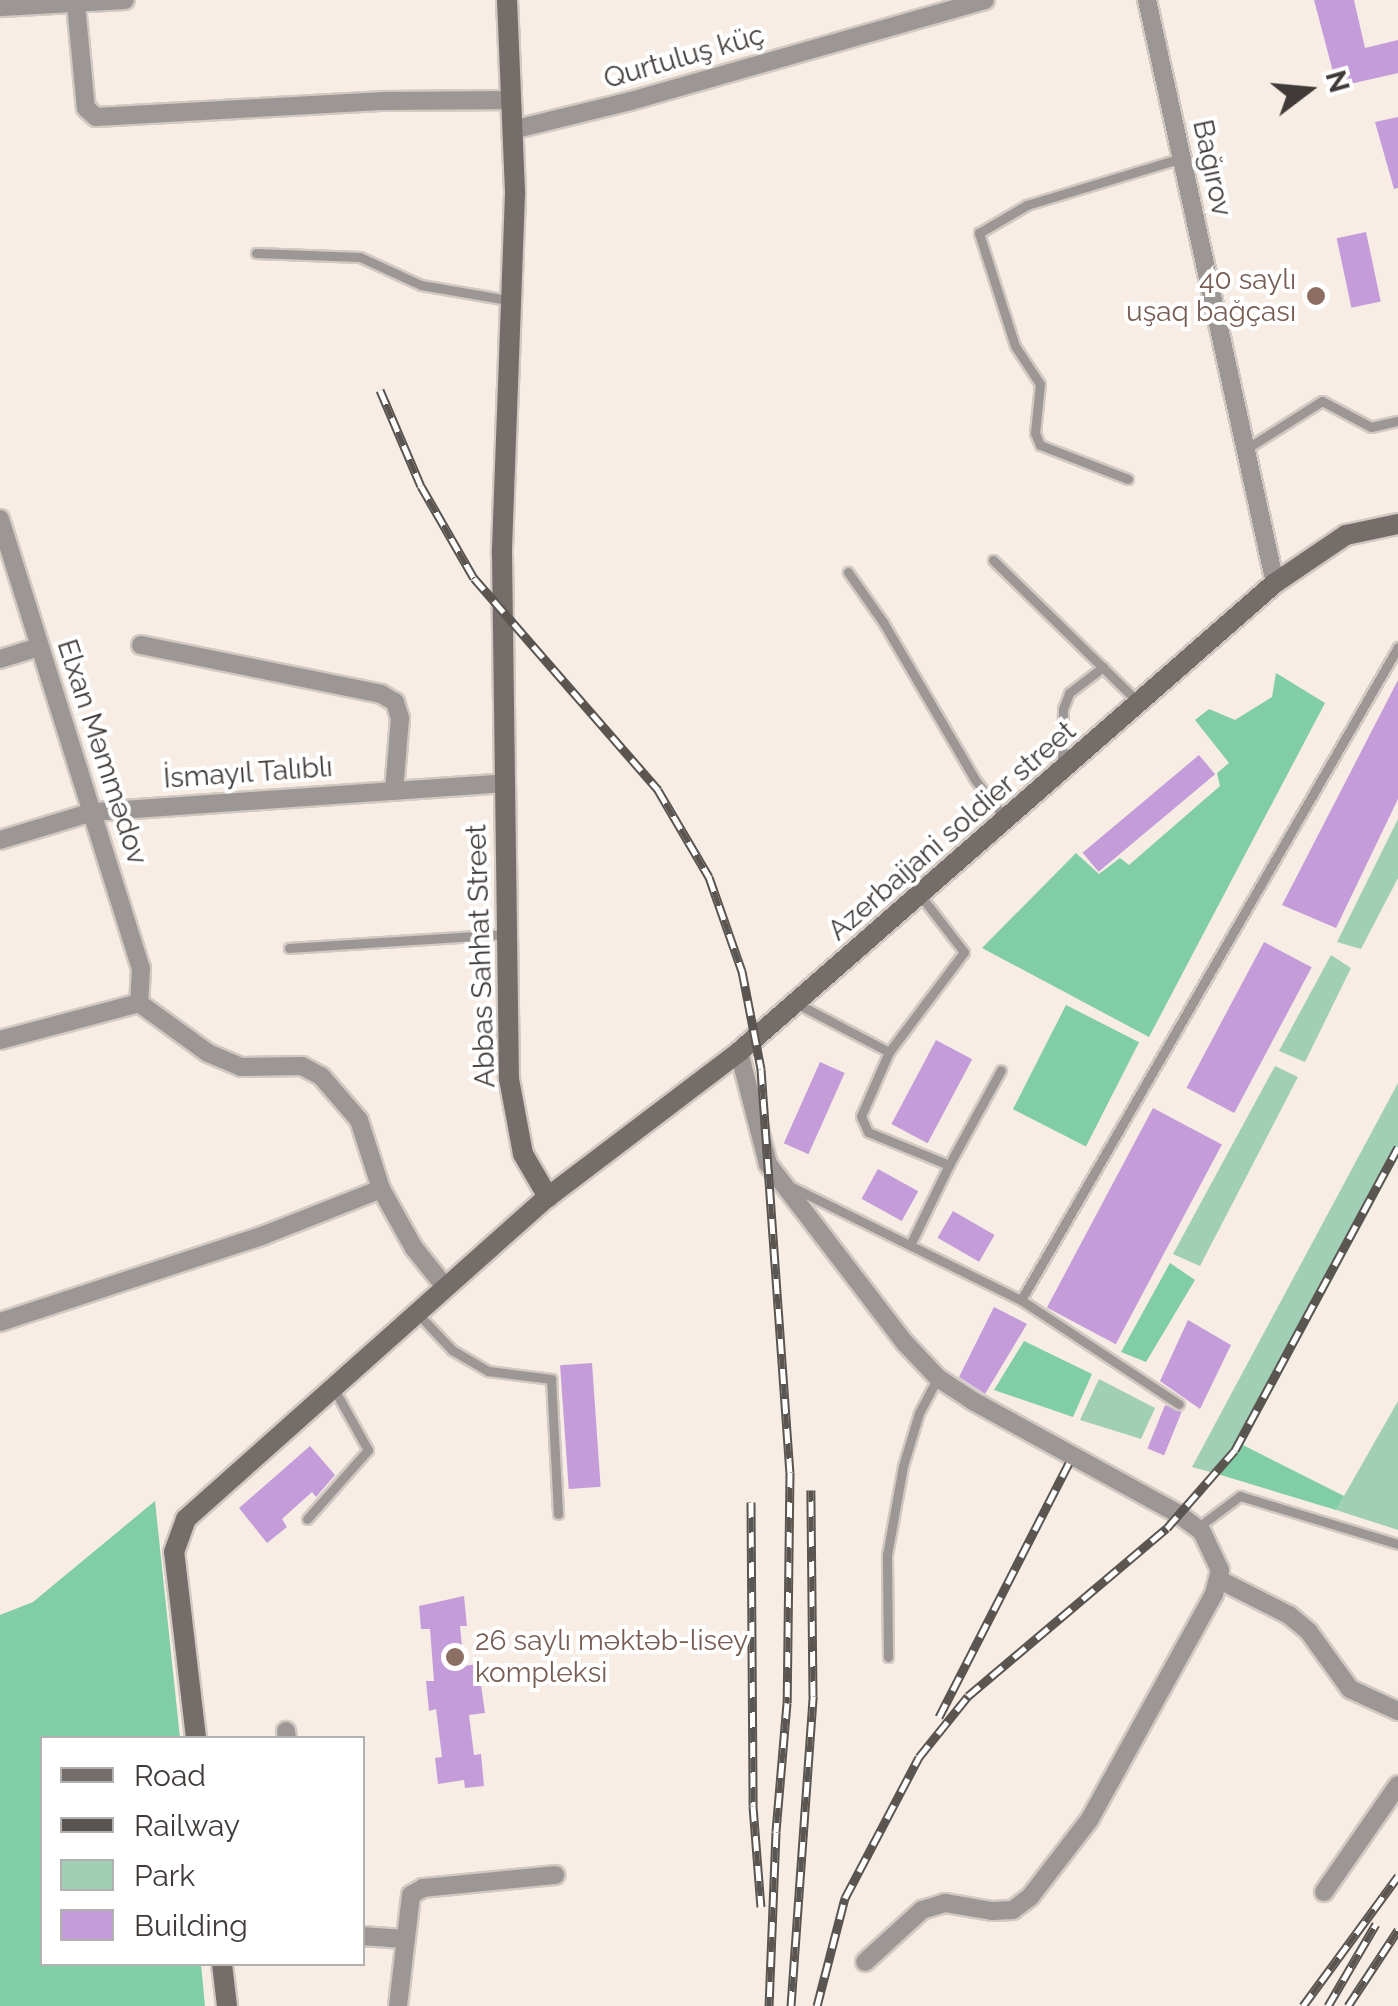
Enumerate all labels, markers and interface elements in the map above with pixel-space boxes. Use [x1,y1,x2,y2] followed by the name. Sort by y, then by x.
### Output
[600,18,768,96] street label: Qurtuluş küç
[1258,40,1358,140] north arrow
[1319,67,1356,96] text: N
[1185,117,1239,219] street label: Bağırov
[1126,263,1296,329] place label: 40 saylı uşaq bağçası
[1305,285,1327,307] marker: 40 saylı uşaq bağçası
[50,635,154,869] street label: Elxan Məmmədov
[821,714,1083,948] street label: Azerbaijani soldier street
[162,750,334,796] street label: İsmayıl Talıblı
[460,824,502,1088] street label: Abbas Sahhat Street
[475,1624,748,1690] place label: 26 saylı məktəb-lisey kompleksi
[444,1646,466,1668] marker: 26 saylı məktəb-lisey kompleksi
[40,1736,365,1966] legend
[134,1758,206,1793] text: Road
[134,1808,240,1843] text: Railway
[134,1858,195,1893] text: Park
[134,1908,248,1943] text: Building

